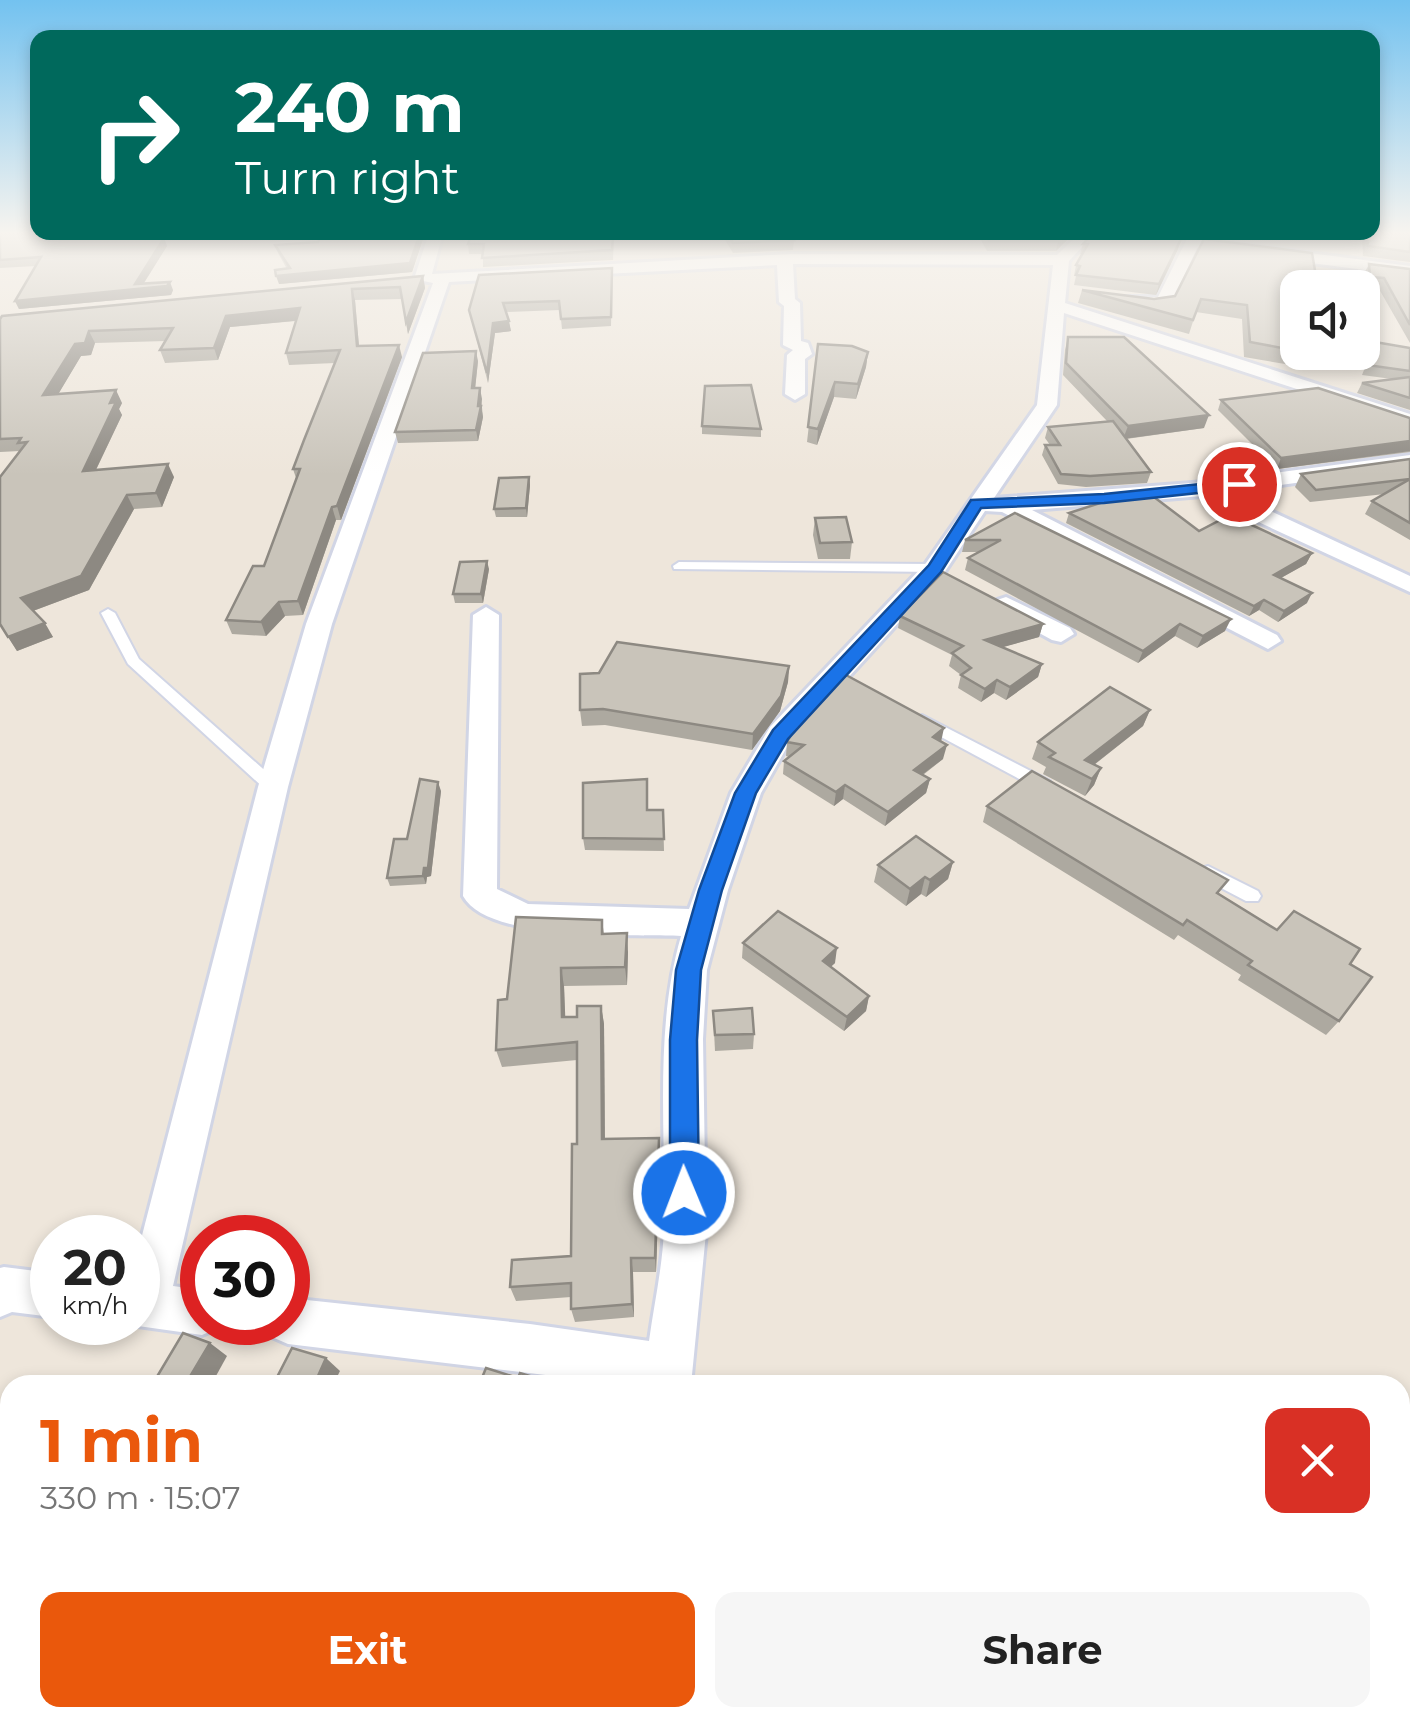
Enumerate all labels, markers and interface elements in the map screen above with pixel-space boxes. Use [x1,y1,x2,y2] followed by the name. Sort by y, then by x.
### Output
[235,64,465,150] text: 240 m
[70,70,200,200] icon: right
[235,150,460,205] text: Turn right
[1280,270,1380,370] map controls
[1280,270,1380,370] button: sound
[1197,442,1282,527] pin
[1212,457,1267,512] icon: arrive
[632,1141,736,1245] position arrow
[180,1215,310,1345] speed limit sign: 30
[63,1237,127,1298] text: 20
[62,1290,128,1320] text: km/h
[40,1404,203,1477] text: 1 min
[1265,1408,1370,1513] button: close
[40,1478,241,1517] text: 330 m · 15:07
[40,1592,695,1707] button: Exit
[715,1592,1370,1707] button: Share

